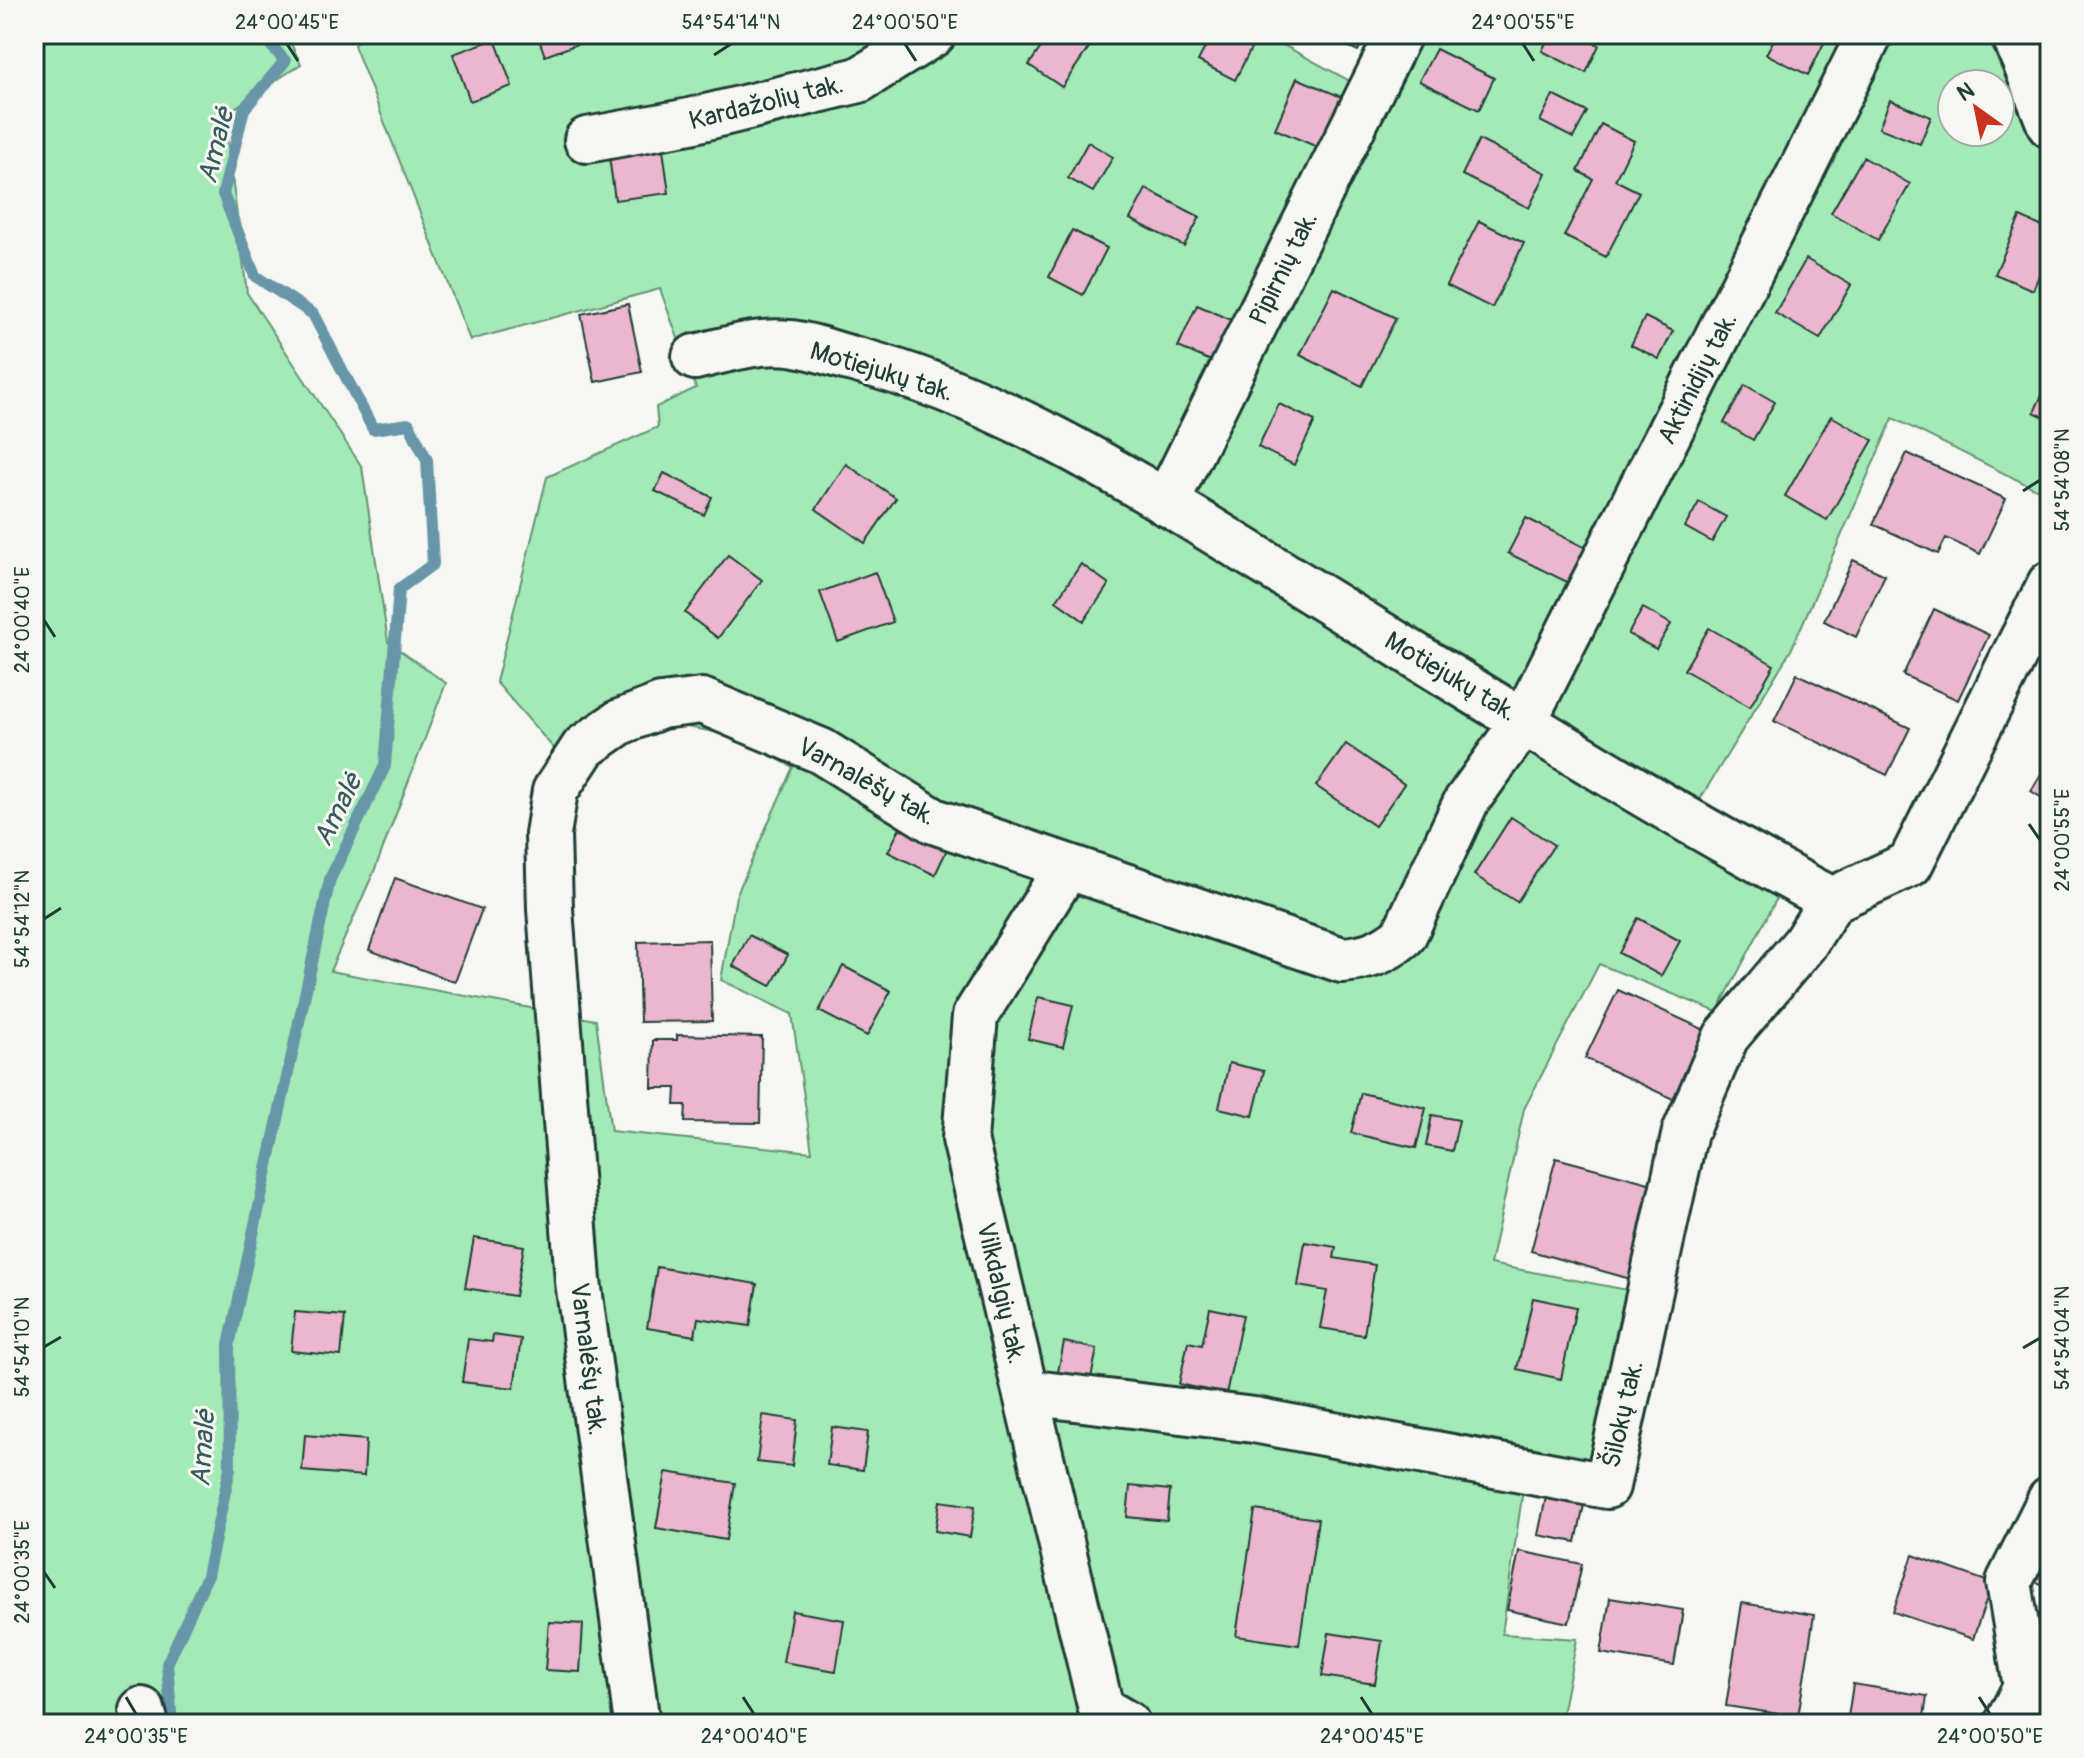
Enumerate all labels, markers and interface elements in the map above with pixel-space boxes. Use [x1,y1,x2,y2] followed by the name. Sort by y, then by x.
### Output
[235,10,339,35] text: 24°00'45"E
[682,10,780,35] text: 54°54'14"N
[852,10,958,35] text: 24°00'50"E
[1471,10,1575,35] text: 24°00'55"E
[686,68,847,138] street label: Kardažolių tak.
[1936,68,2016,148] north arrow
[1952,76,1980,108] text: N
[190,102,243,187] water label: Amalė
[1243,206,1325,331] street label: Pipirnių tak.
[1651,307,1745,450] street label: Aktinidijų tak.
[806,335,957,409] street label: Motiejukų tak.
[2050,429,2075,531] text: 54°54'08"N
[10,567,35,673] text: 24°00'40"E
[1379,625,1522,729] street label: Motiejukų tak.
[792,731,941,833] street label: Varnalėšų tak.
[306,765,372,852] water label: Amalė
[2050,788,2075,892] text: 24°00'55"E
[10,870,35,968] text: 54°54'12"N
[969,1219,1033,1367] street label: Vilkdalgių tak.
[563,1281,613,1437] street label: Varnalėšų tak.
[2050,1286,2075,1390] text: 54°54'04"N
[10,1297,35,1397] text: 54°54'10"N
[1594,1357,1651,1471] street label: Šilokų tak.
[183,1406,224,1488] water label: Amalė
[10,1520,35,1624] text: 24°00'35"E
[84,1724,188,1749] text: 24°00'35"E
[701,1724,807,1749] text: 24°00'40"E
[1320,1724,1424,1749] text: 24°00'45"E
[1937,1724,2043,1749] text: 24°00'50"E

